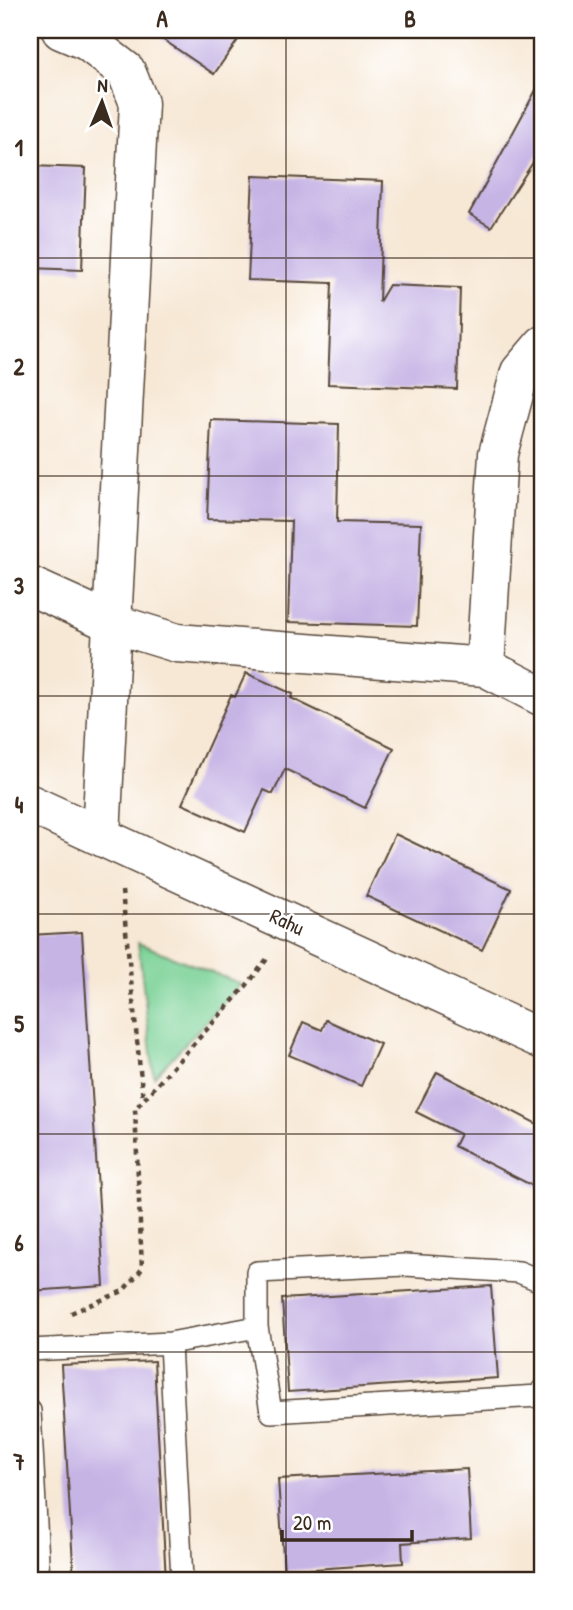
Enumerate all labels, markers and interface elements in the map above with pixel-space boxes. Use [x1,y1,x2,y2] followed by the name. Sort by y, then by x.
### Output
[156,3,168,34] text: A
[404,3,416,34] text: B
[66,66,136,136] north arrow
[97,72,108,98] text: N
[15,132,23,163] text: 1
[14,351,25,382] text: 2
[14,570,24,601] text: 3
[15,789,24,820] text: 4
[265,901,310,942] street label: Rahu
[14,1008,24,1039] text: 5
[14,1227,24,1258] text: 6
[12,1446,25,1477] text: 7
[282,1498,412,1542] scale bar
[293,1508,331,1537] text: 20 m

